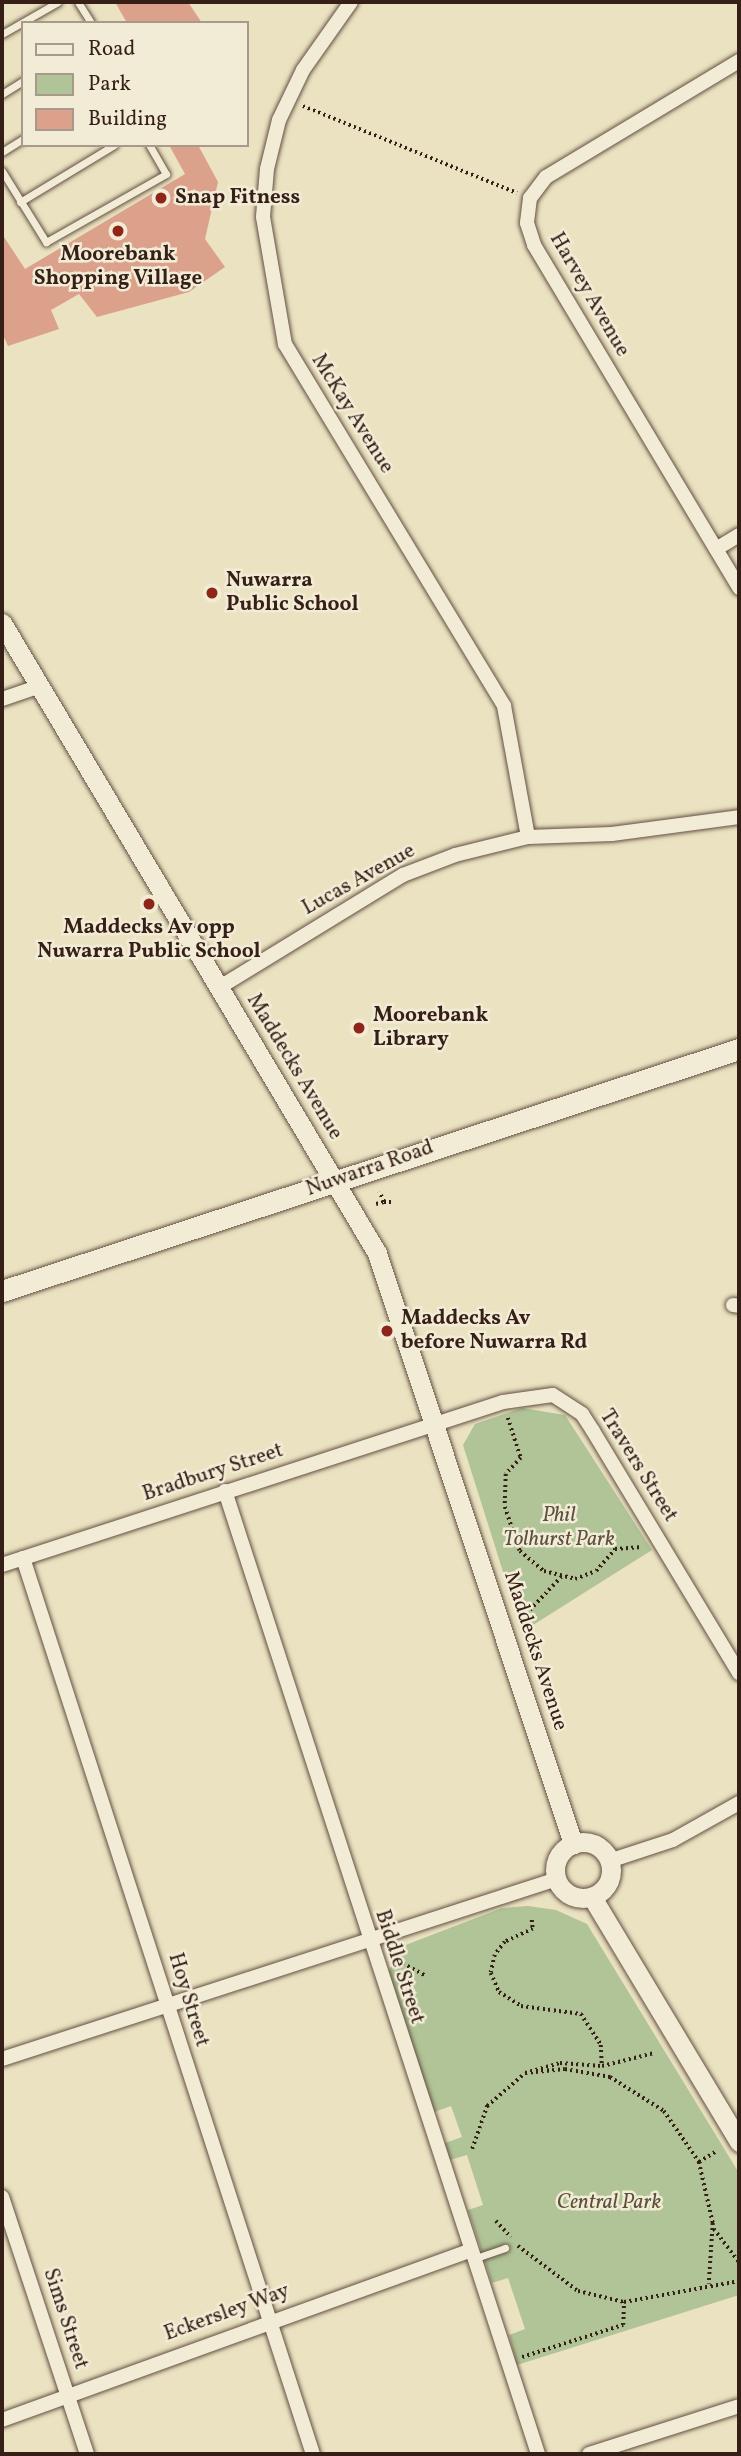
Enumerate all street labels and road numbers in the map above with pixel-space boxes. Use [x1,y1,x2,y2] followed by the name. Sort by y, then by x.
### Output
[543,228,635,362] street label: Harvey Avenue
[305,349,399,479] street label: McKay Avenue
[298,839,420,921] street label: Lucas Avenue
[240,989,348,1145] street label: Maddecks Avenue
[303,1135,437,1203] street label: Nuwarra Road
[593,1405,683,1527] street label: Travers Street
[139,1438,287,1508] street label: Bradbury Street
[497,1568,573,1734] street label: Maddecks Avenue
[369,1907,429,2027] street label: Biddle Street
[162,1950,214,2050] street label: Hoy Street
[37,2265,93,2373] street label: Sims Street
[160,2278,294,2348] street label: Eckersley Way

